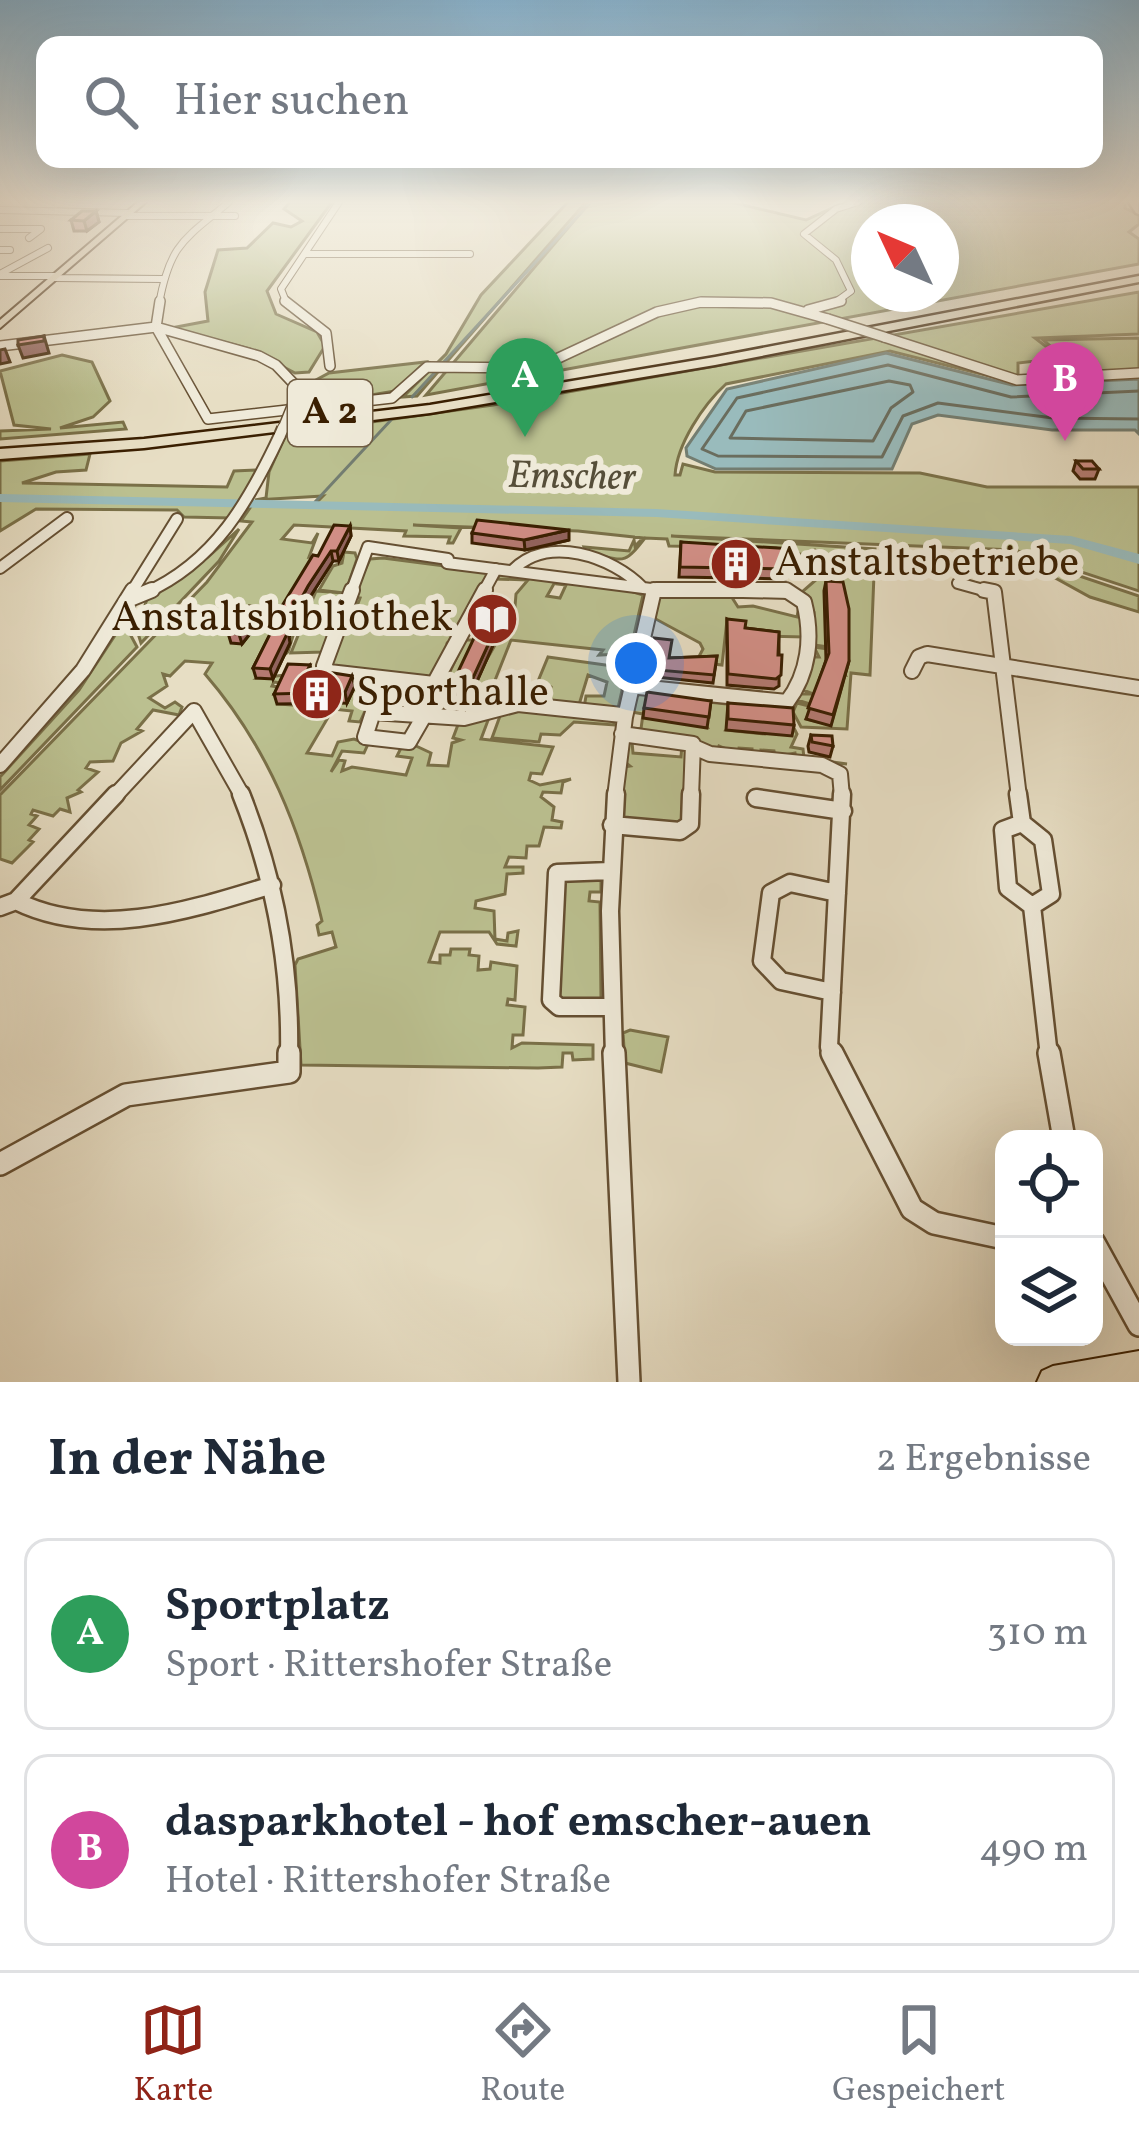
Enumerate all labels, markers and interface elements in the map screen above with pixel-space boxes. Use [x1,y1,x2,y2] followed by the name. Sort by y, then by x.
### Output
[36,36,1103,168] search box
[78,69,144,135] icon: search
[174,71,409,134] text: Hier suchen
[851,204,959,312] north arrow
[486,338,564,437] pin: A
[1026,342,1104,441] pin: B
[288,380,372,446] road number: A 2
[507,450,637,506] water label: Emscher
[775,535,1079,594] place label: Anstaltsbetriebe
[708,536,764,592] building icon: Anstaltsbetriebe
[111,590,453,649] place label: Anstaltsbibliothek
[464,591,520,647] library icon: Anstaltsbibliothek
[606,633,666,693] your location
[356,665,549,724] place label: Sporthalle
[289,666,345,722] building icon: Sporthalle
[995,1130,1103,1346] map controls
[995,1130,1103,1238] button: locate
[995,1238,1103,1346] button: layers
[48,1425,326,1496] text: In der Nähe
[876,1433,1091,1487] text: 2 Ergebnisse
[165,1576,390,1639] text: Sportplatz
[76,1607,104,1661] text: A
[987,1607,1088,1661] text: 310 m
[165,1639,612,1693] text: Sport · Rittershofer Straße
[165,1792,872,1855] text: dasparkhotel - hof emscher-auen
[77,1823,103,1877] text: B
[979,1823,1088,1877] text: 490 m
[165,1855,611,1909] text: Hotel · Rittershofer Straße
[134,1997,213,2115] tab: Karte
[480,1997,565,2115] tab: Route
[832,1997,1005,2115] tab: Gespeichert

